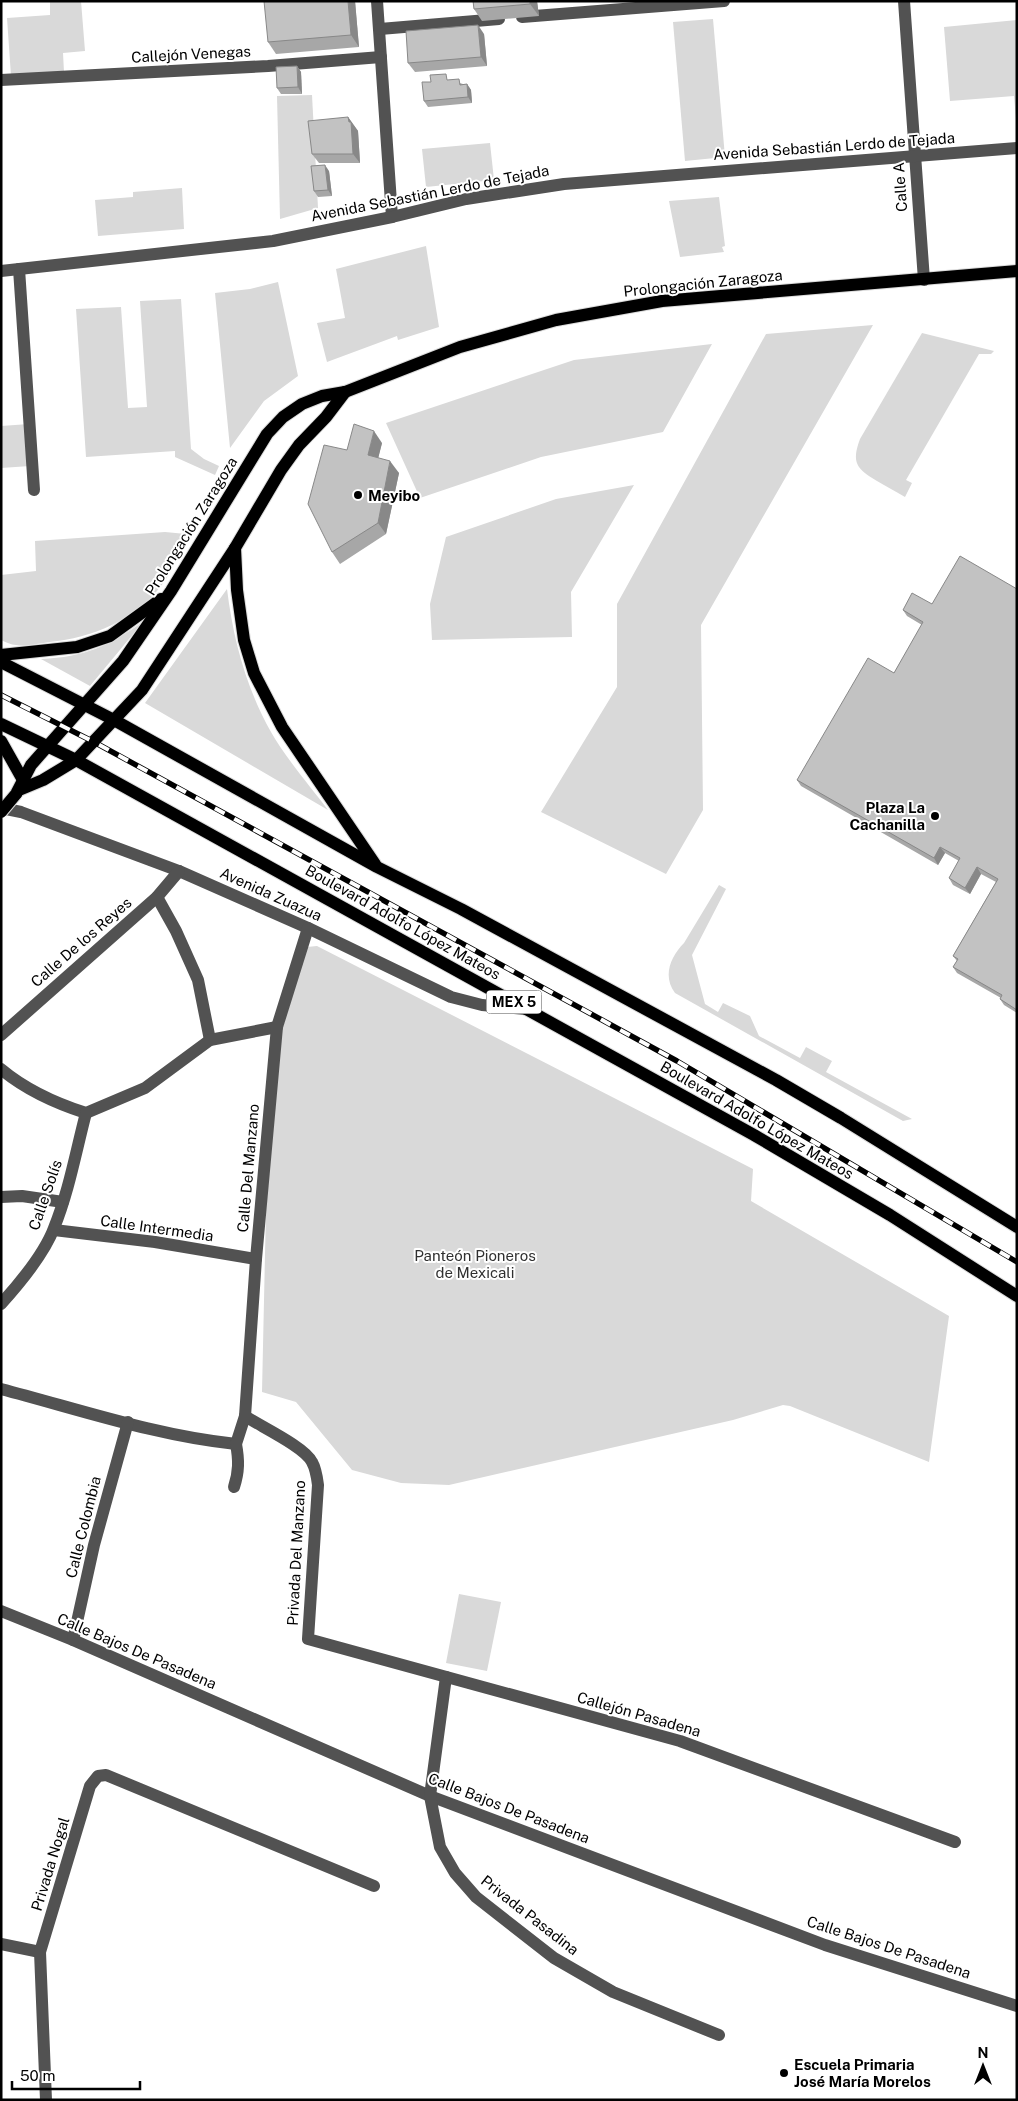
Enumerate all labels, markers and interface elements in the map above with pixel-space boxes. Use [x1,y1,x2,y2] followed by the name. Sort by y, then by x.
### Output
[131,42,251,66] street label: Callejón Venegas
[713,129,955,163] street label: Avenida Sebastián Lerdo de Tejada
[890,161,910,212] street label: Calle A
[309,162,551,224] street label: Avenida Sebastián Lerdo de Tejada
[623,266,783,300] street label: Prolongación Zaragoza
[141,454,241,598] street label: Prolongación Zaragoza
[368,487,421,504] place label: Meyibo
[352,489,364,501] marker: Meyibo
[849,799,925,833] place label: Plaza La Cachanilla
[929,810,941,822] marker: Plaza La Cachanilla
[303,861,503,983] street label: Boulevard Adolfo López Mateos
[217,864,325,924] street label: Avenida Zuazua
[27,894,135,990] street label: Calle De los Reyes
[486,990,542,1014] road number: MEX 5
[657,1058,857,1182] street label: Boulevard Adolfo López Mateos
[234,1103,262,1233] street label: Calle Del Manzano
[25,1158,65,1232] street label: Calle Solís
[99,1212,215,1244] street label: Calle Intermedia
[414,1247,536,1281] park label: Panteón Pioneros de Mexicali
[62,1474,104,1580] street label: Calle Colombia
[284,1480,308,1626] street label: Privada Del Manzano
[55,1610,219,1692] street label: Calle Bajos De Pasadena
[575,1688,703,1740] street label: Callejón Pasadena
[426,1769,592,1847] street label: Calle Bajos De Pasadena
[28,1815,72,1913] street label: Privada Nogal
[478,1872,582,1958] street label: Privada Pasadina
[805,1912,973,1982] street label: Calle Bajos De Pasadena
[958,2041,1008,2091] north arrow
[978,2045,988,2061] text: N
[794,2056,931,2090] place label: Escuela Primaria José María Morelos
[12,2058,140,2090] scale bar
[20,2067,55,2084] text: 50 m
[778,2067,790,2079] marker: Escuela Primaria José María Morelos

